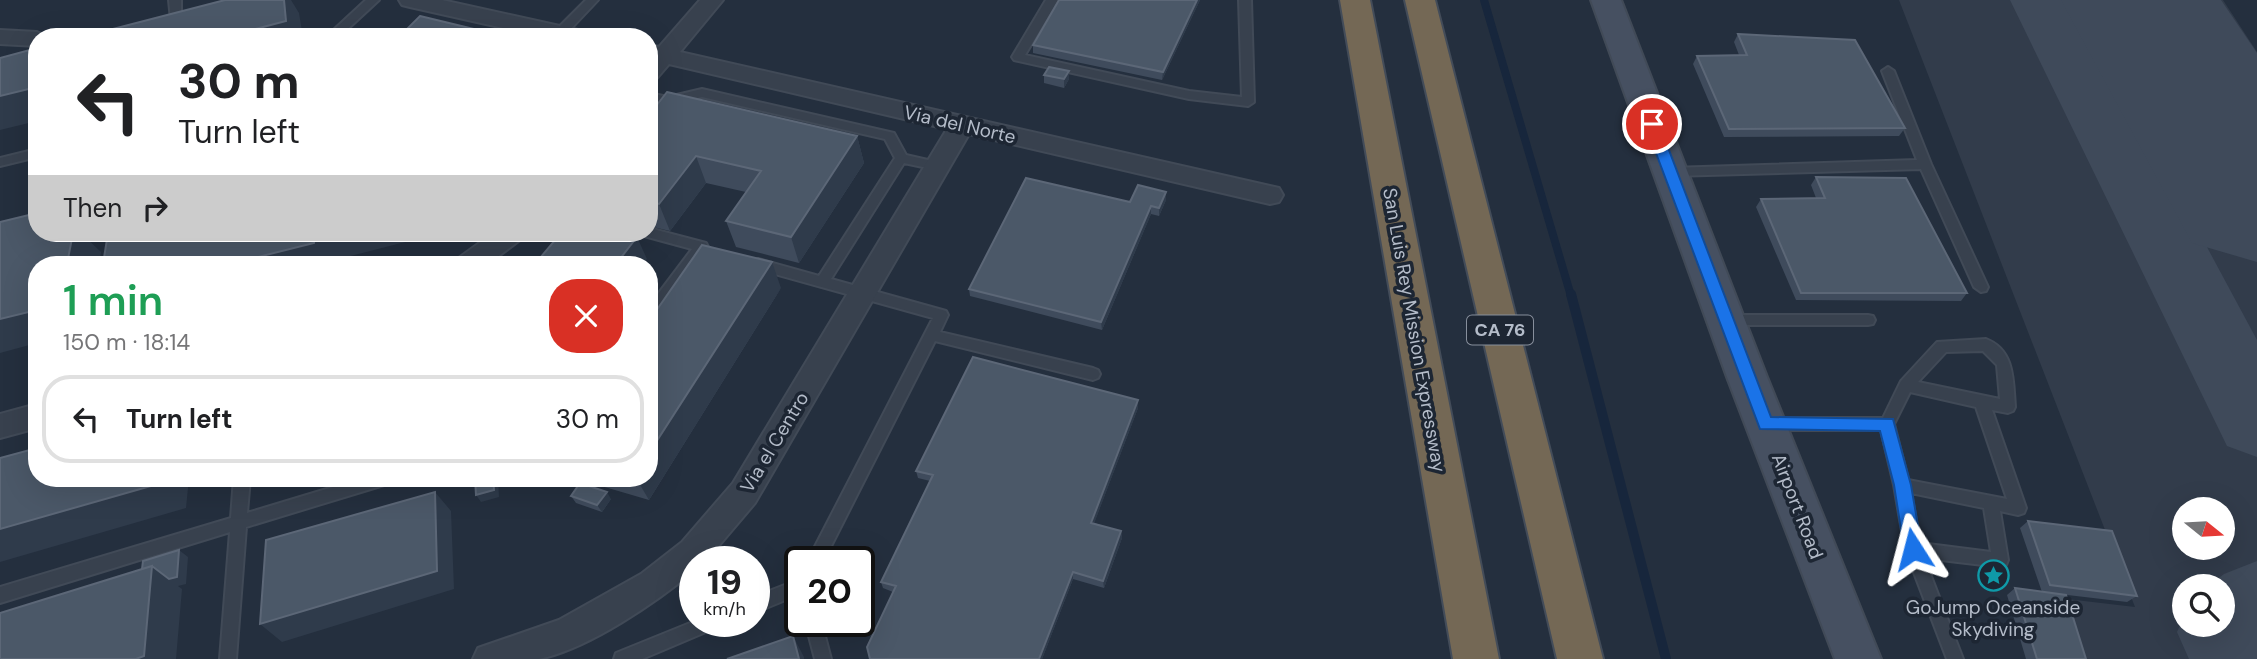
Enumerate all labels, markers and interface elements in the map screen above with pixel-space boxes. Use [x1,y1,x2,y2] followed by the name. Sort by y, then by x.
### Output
[178,49,300,113] text: 30 m
[63,56,154,147] icon: left
[1622,94,1682,154] pin
[902,99,1018,149] street label: Via del Norte
[1633,105,1671,143] icon: arrive
[178,111,300,153] text: Turn left
[1377,186,1452,475] street label: San Luis Rey Mission Expressway
[136,189,174,227] icon: right
[63,191,122,225] text: Then
[63,273,163,328] text: 1 min
[549,279,623,353] button: close
[1467,316,1533,344] road number: CA 76
[63,327,190,357] text: 150 m · 18:14
[734,387,814,497] street label: Via el Centro
[67,400,105,438] icon: left
[126,402,233,436] text: Turn left
[556,402,619,436] text: 30 m
[1766,450,1829,563] street label: Airport Road
[2172,497,2235,560] north arrow
[2172,497,2235,637] map controls
[1876,512,1950,586] position arrow
[784,546,875,637] speed limit sign: 20
[707,559,742,605] text: 19
[1976,559,2010,593] place icon: GoJump Oceanside Skydiving
[2172,574,2235,637] button: search
[1906,595,2080,642] place label: GoJump Oceanside Skydiving
[703,597,746,621] text: km/h

